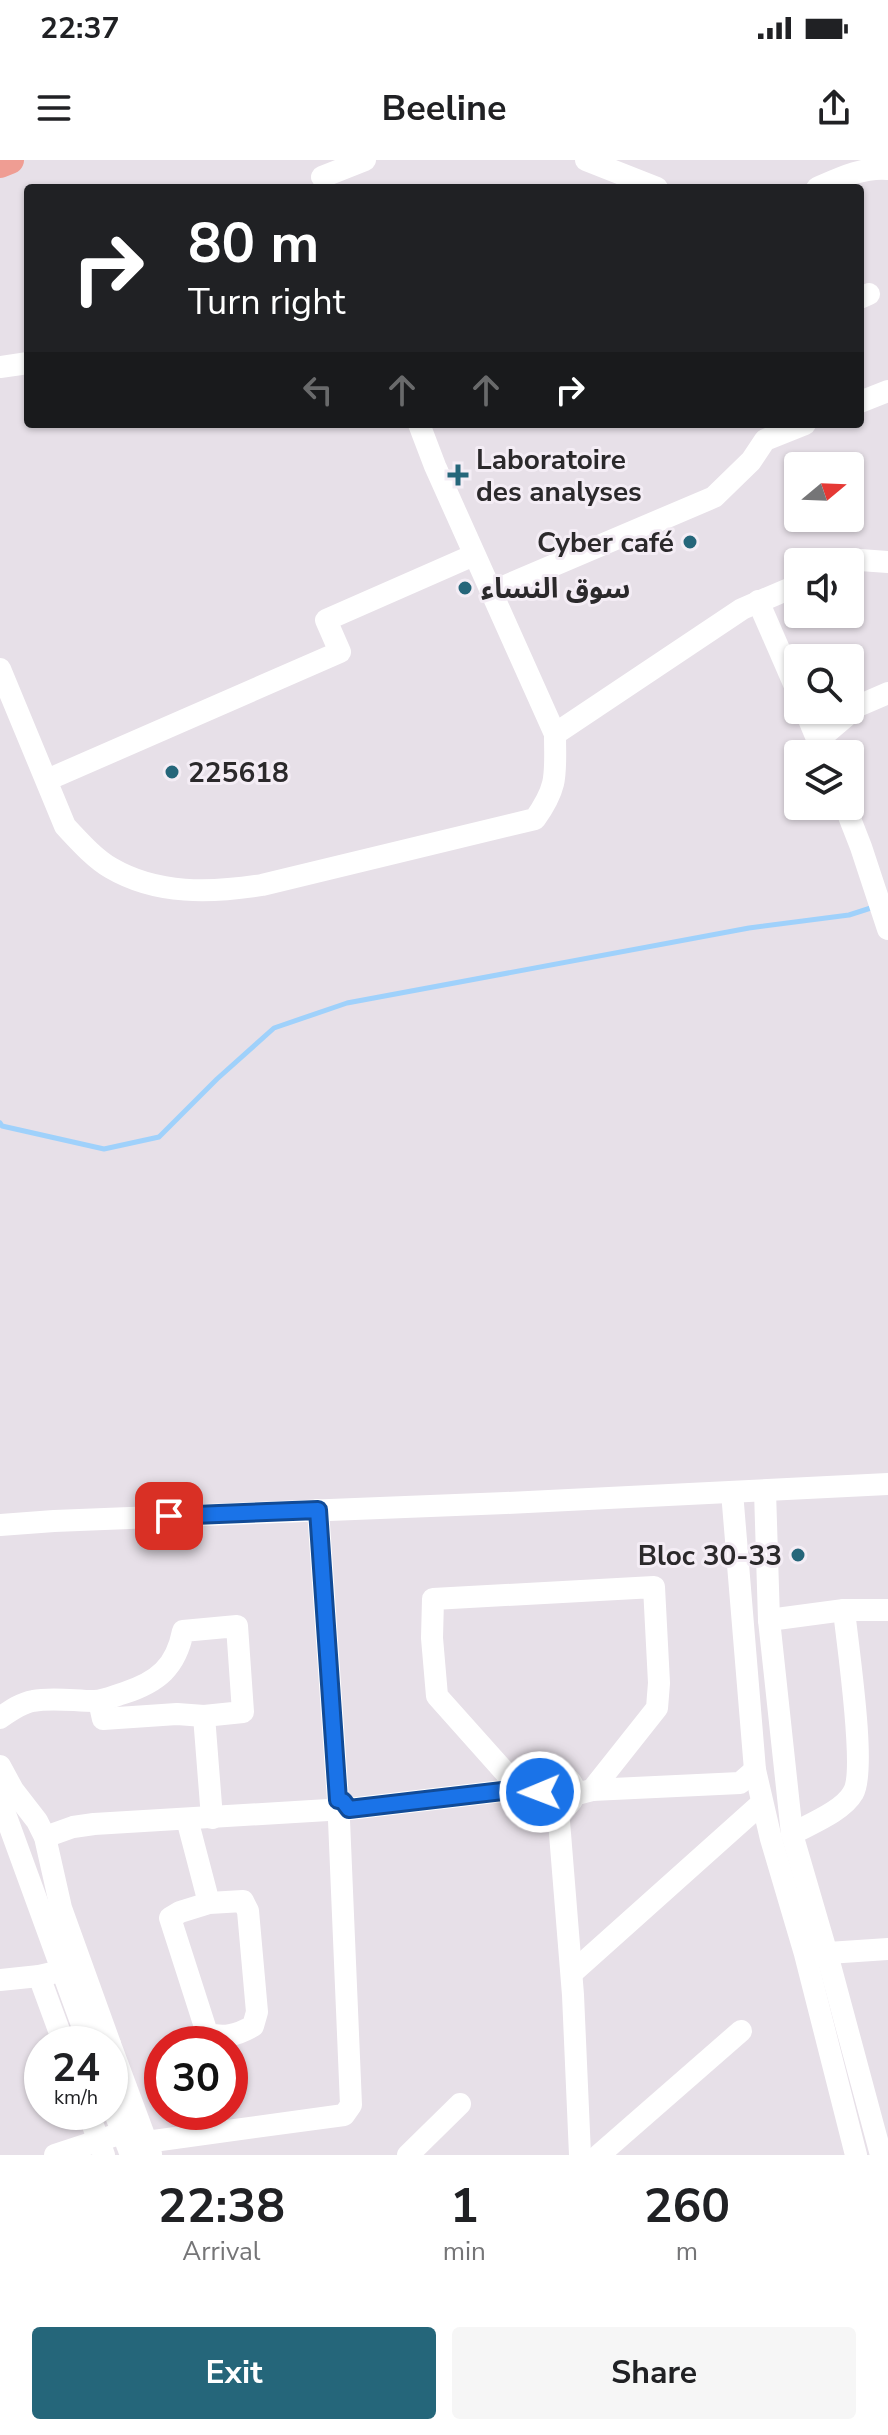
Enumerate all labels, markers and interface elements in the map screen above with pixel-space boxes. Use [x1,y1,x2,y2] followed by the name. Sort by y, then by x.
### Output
[40,8,119,49] text: 22:37
[381,84,507,133] text: Beeline
[32,86,76,130] icon: menu
[812,86,856,130] icon: share
[188,205,319,282] text: 80 m
[56,216,160,320] icon: right
[188,278,345,327] text: Turn right
[296,368,340,412] icon: left
[380,368,424,412] icon: ahead
[464,368,508,412] icon: ahead
[548,368,592,412] icon: right
[476,441,642,511] place label: Laboratoire des analyses
[784,452,864,532] north arrow
[784,452,864,820] map controls
[447,464,469,486] marker: Laboratoire des analyses
[537,524,674,562] place label: Cyber café
[681,533,699,551] marker: Cyber café
[784,548,864,628] button: sound
[481,570,630,608] place label: سوق النساء
[456,579,474,597] marker: سوق النساء
[784,644,864,724] button: search
[784,740,864,820] button: layers
[188,754,289,792] place label: 225618
[163,763,181,781] marker: 225618
[135,1482,203,1550] pin
[147,1494,191,1538] icon: arrive
[638,1537,782,1575] place label: Bloc 30-33
[789,1546,807,1564] marker: Bloc 30-33
[498,1750,582,1834] position arrow
[144,2026,248,2130] speed limit sign: 30
[52,2041,100,2095] text: 24
[54,2084,98,2111] text: km/h
[158,2173,285,2239] text: 22:38
[450,2173,479,2239] text: 1
[644,2173,730,2239] text: 260
[182,2234,261,2269] text: Arrival
[443,2234,486,2269] text: min
[676,2234,698,2269] text: m
[32,2327,436,2419] button: Exit
[452,2327,856,2419] button: Share

